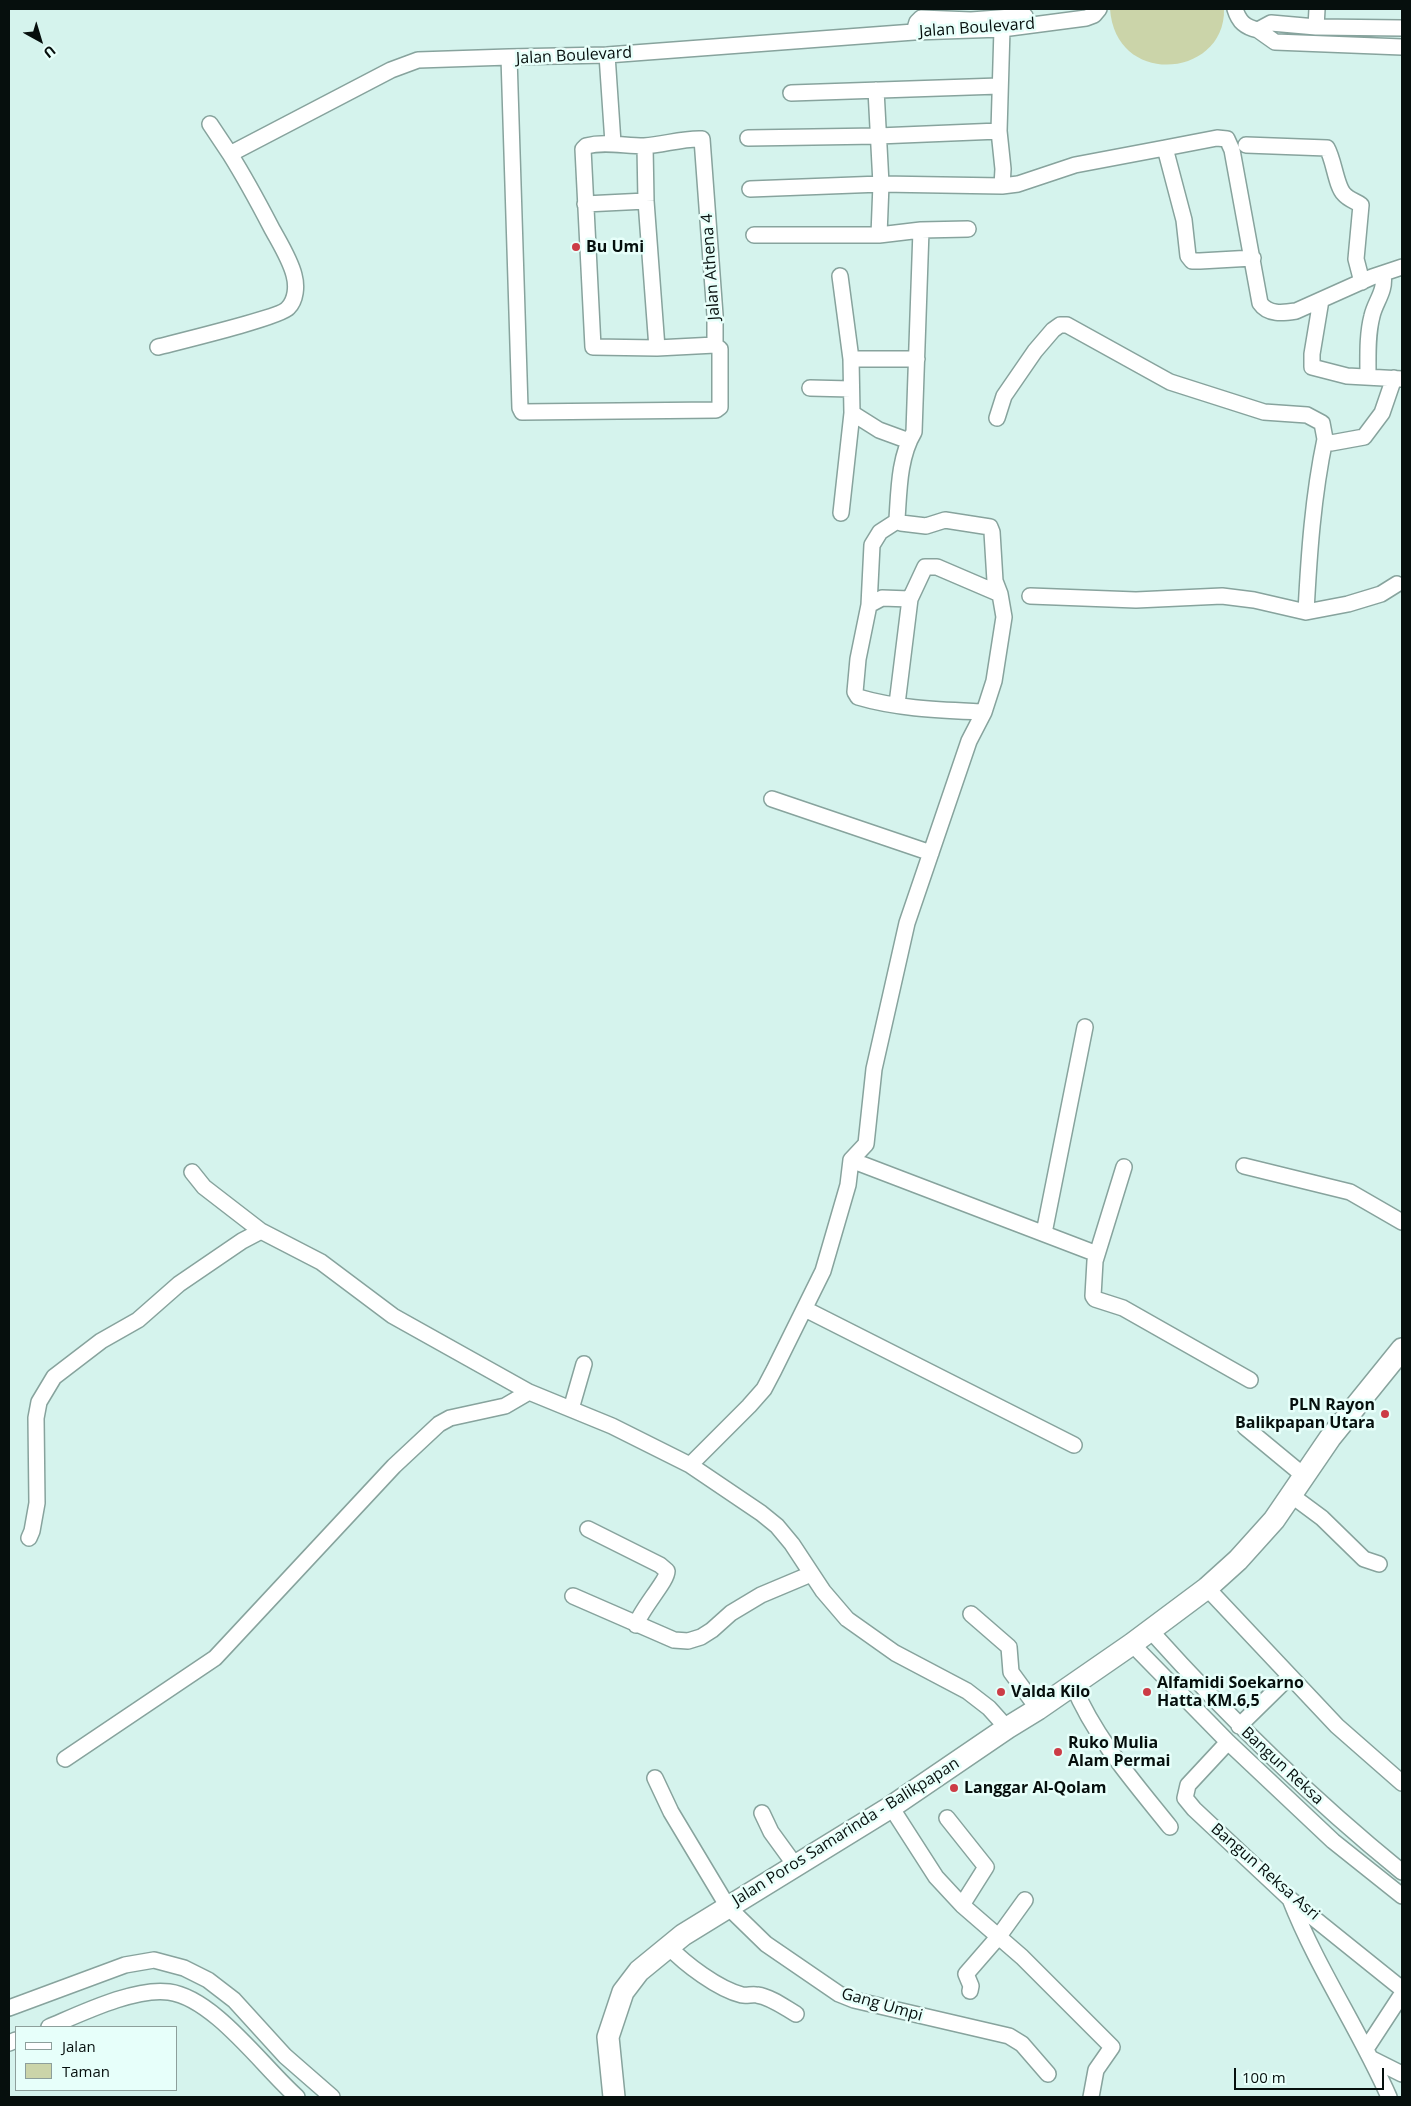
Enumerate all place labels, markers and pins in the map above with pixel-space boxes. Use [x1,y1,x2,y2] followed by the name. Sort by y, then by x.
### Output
[586,237,644,257] place label: Bu Umi
[570,241,582,253] marker: Bu Umi
[1235,1395,1375,1433] place label: PLN Rayon Balikpapan Utara
[1379,1408,1391,1420] marker: PLN Rayon Balikpapan Utara
[1157,1673,1304,1711] place label: Alfamidi Soekarno Hatta KM.6,5
[1011,1682,1090,1702] place label: Valda Kilo
[995,1686,1007,1698] marker: Valda Kilo
[1141,1686,1153,1698] marker: Alfamidi Soekarno Hatta KM.6,5
[1068,1733,1170,1771] place label: Ruko Mulia Alam Permai
[1052,1746,1064,1758] marker: Ruko Mulia Alam Permai
[964,1778,1106,1798] place label: Langgar Al-Qolam
[948,1782,960,1794] marker: Langgar Al-Qolam

